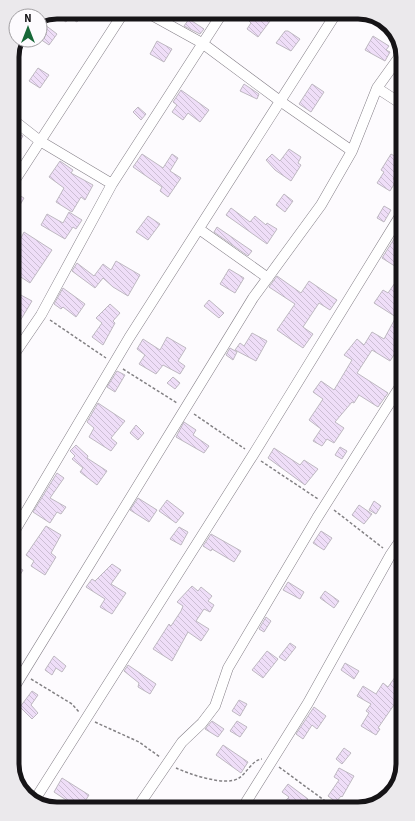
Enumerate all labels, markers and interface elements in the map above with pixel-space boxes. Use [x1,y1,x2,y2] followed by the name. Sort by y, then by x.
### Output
[8,8,48,48] north arrow
[24,11,32,26] text: N

